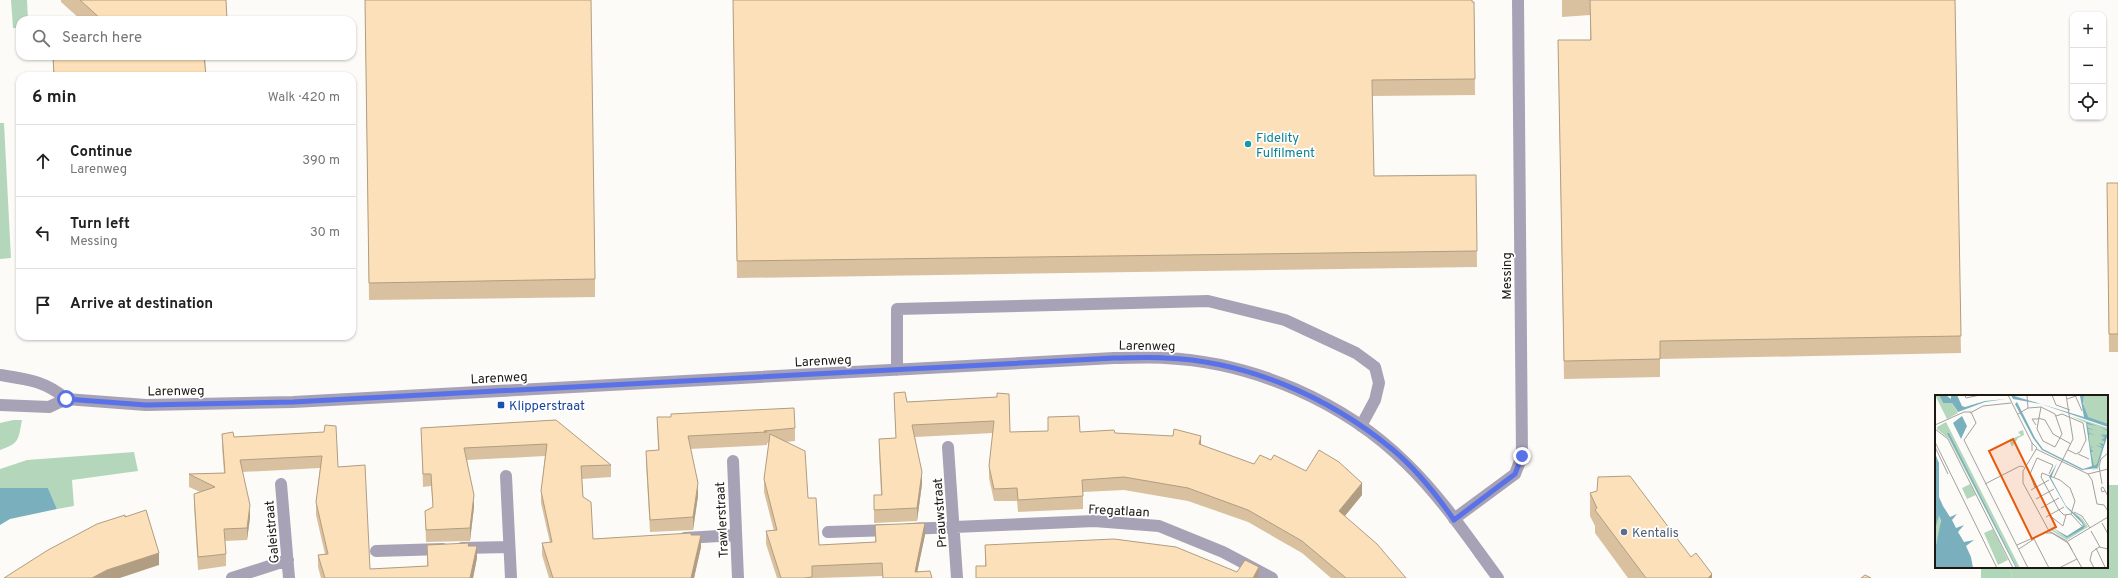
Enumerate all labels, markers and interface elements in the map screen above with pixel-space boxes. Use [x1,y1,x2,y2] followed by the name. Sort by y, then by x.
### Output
[2070,12,2106,120] map controls
[2070,12,2106,48] button: +
[16,16,356,60] search box
[30,27,52,49] icon: search
[62,29,142,48] text: Search here
[2070,48,2106,84] button: −
[2070,84,2106,120] button: locate
[32,87,76,109] text: 6 min
[268,90,340,106] text: Walk · 420 m
[1256,131,1315,162] place label: Fidelity Fulfilment
[1243,139,1253,149] marker: Fidelity Fulfilment
[70,143,132,162] text: Continue
[32,150,54,172] icon: ahead
[302,153,340,169] text: 390 m
[70,162,127,178] text: Larenweg
[70,215,130,234] text: Turn left
[32,222,54,244] icon: left
[310,225,340,241] text: 30 m
[70,234,118,250] text: Messing
[1500,252,1516,300] street label: Messing
[32,294,54,316] icon: arrive
[70,295,213,314] text: Arrive at destination
[1118,339,1176,355] street label: Larenweg
[794,353,852,371] street label: Larenweg
[470,370,528,388] street label: Larenweg
[147,384,205,400] street label: Larenweg
[57,390,75,408] route start
[1935,395,2108,568] inset map
[509,399,585,415] place label: Klipperstraat
[496,400,506,410] marker: Klipperstraat
[1513,447,1531,465] route end
[931,477,951,548] street label: Prauwstraat
[713,481,733,558] street label: Trawlerstraat
[262,500,284,564] street label: Galeistraat
[1088,502,1150,522] street label: Fregatlaan
[1632,526,1679,542] place label: Kentalis
[1619,527,1629,537] marker: Kentalis

